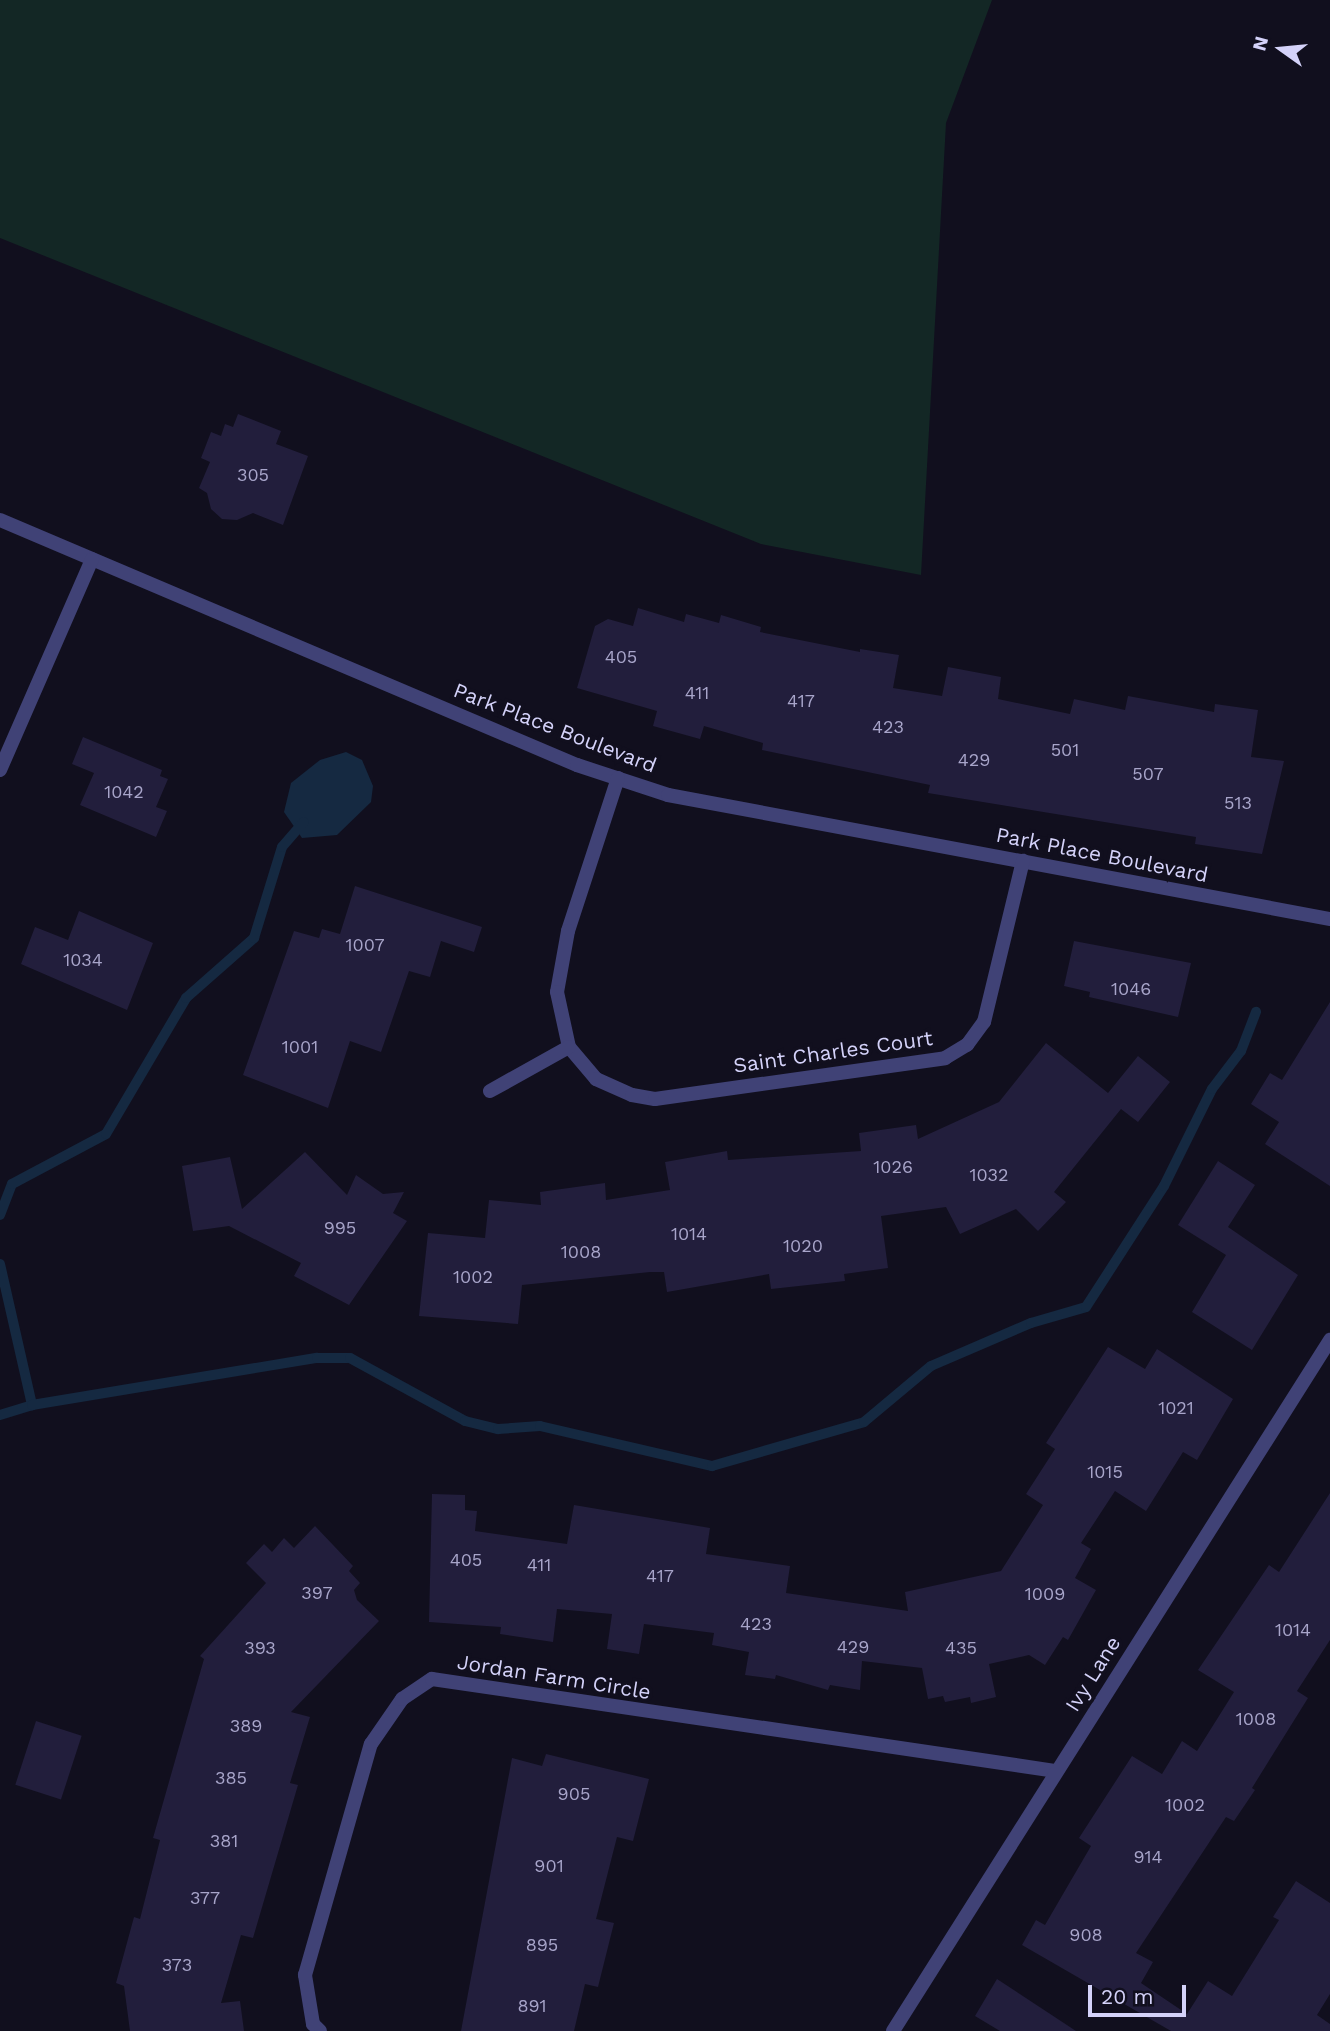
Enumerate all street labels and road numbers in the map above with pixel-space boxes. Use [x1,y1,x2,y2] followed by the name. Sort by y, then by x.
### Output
[450,678,660,778] street label: Park Place Boulevard
[994,822,1210,888] street label: Park Place Boulevard
[732,1026,934,1078] street label: Saint Charles Court
[1060,1631,1126,1717] street label: Ivy Lane
[455,1649,653,1705] street label: Jordan Farm Circle

